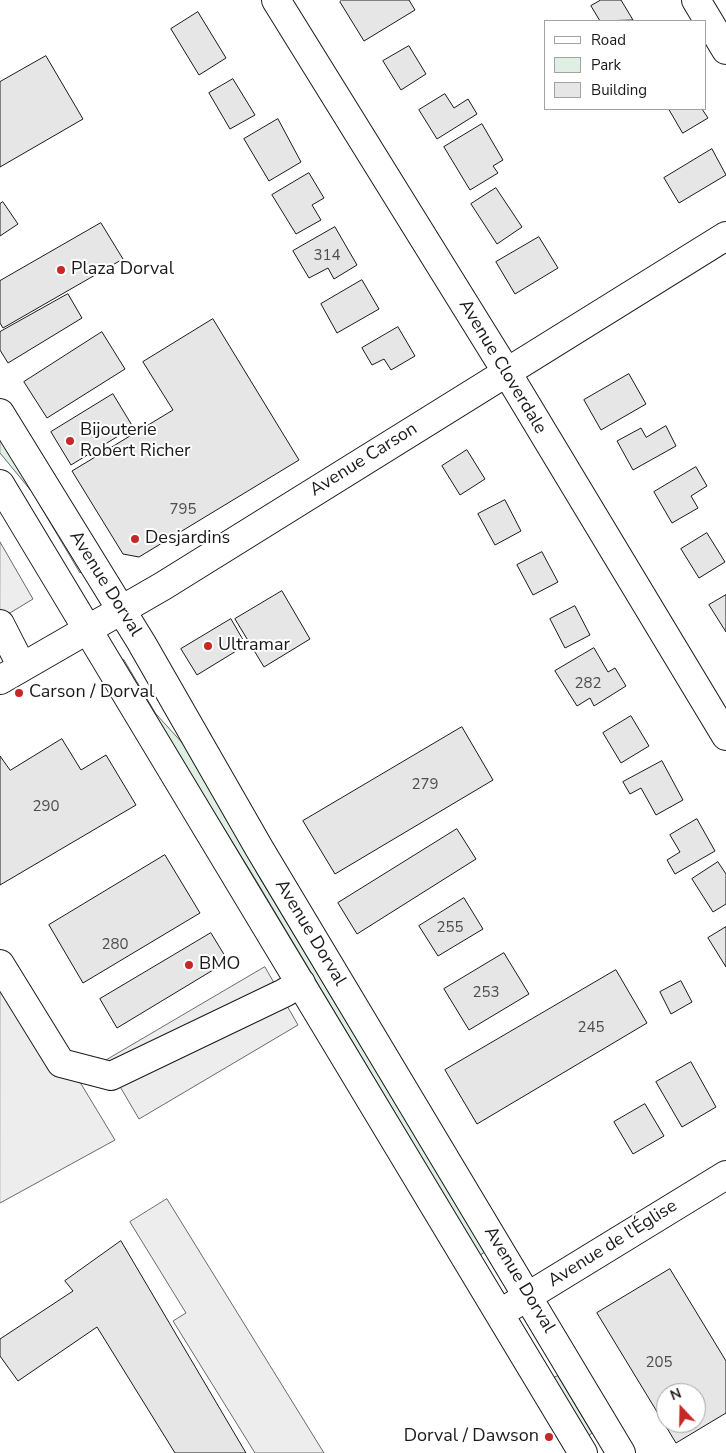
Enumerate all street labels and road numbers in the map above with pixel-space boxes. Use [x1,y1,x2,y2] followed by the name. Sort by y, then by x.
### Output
[453,296,551,438] street label: Avenue Cloverdale
[306,418,422,502] street label: Avenue Carson
[64,527,146,641] street label: Avenue Dorval
[270,876,350,990] street label: Avenue Dorval
[545,1196,681,1292] street label: Avenue de l'Église
[479,1223,559,1337] street label: Avenue Dorval

